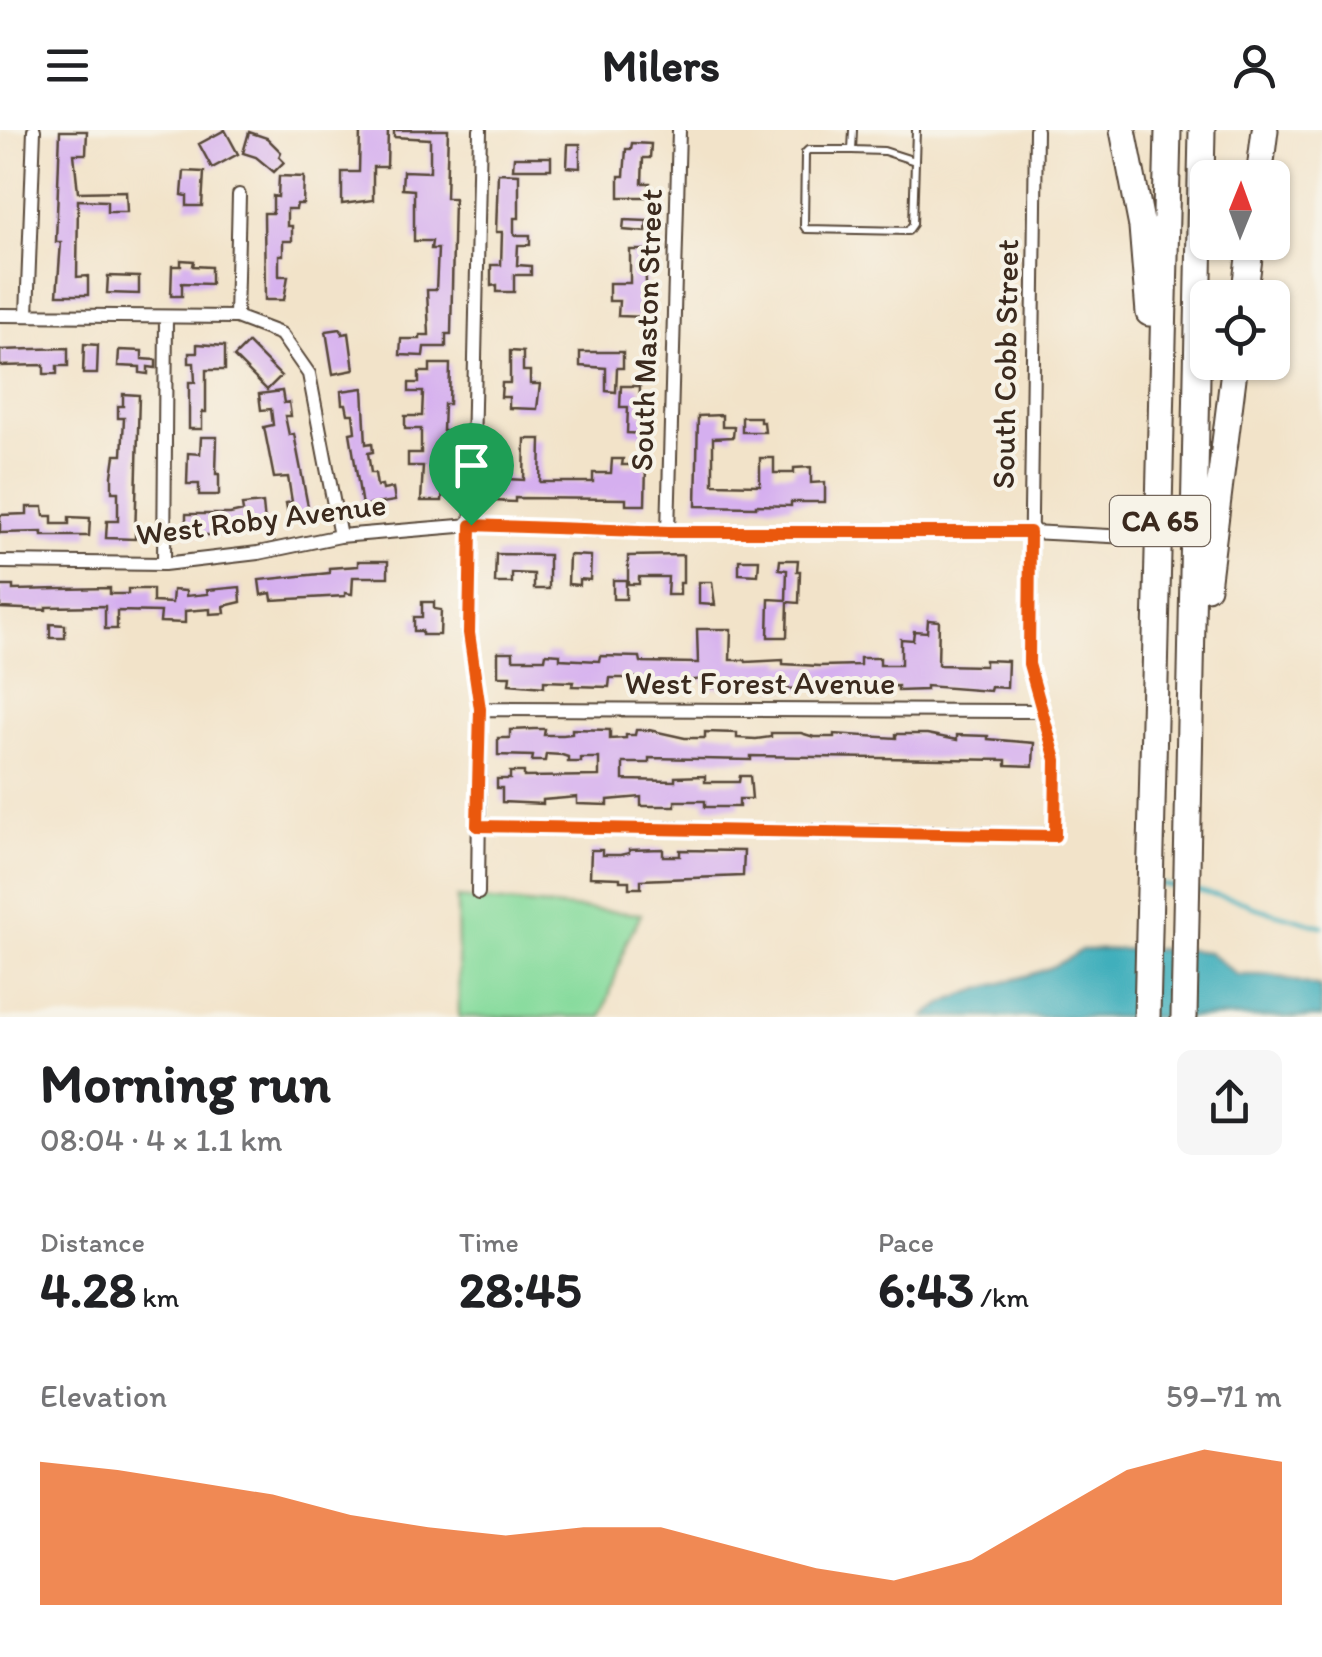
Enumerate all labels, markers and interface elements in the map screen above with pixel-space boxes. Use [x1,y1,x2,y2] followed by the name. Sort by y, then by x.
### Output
[40,38,95,93] icon: menu
[602,38,720,92] text: Milers
[1227,38,1282,93] icon: person
[1190,160,1290,260] north arrow
[1190,160,1290,380] map controls
[622,188,670,472] street label: South Maston Street
[984,239,1026,489] street label: South Cobb Street
[1190,280,1290,380] button: locate
[429,423,514,526] pin
[444,438,499,493] icon: arrive
[134,485,388,553] street label: West Roby Avenue
[1110,496,1210,546] road number: CA 65
[625,664,895,702] street label: West Forest Avenue
[40,1050,331,1116] text: Morning run
[1177,1050,1282,1155] button: share
[40,1121,282,1159] text: 08:04 · 4 × 1.1 km
[40,1225,145,1259] text: Distance
[459,1225,519,1259] text: Time
[878,1225,934,1259] text: Pace
[40,1259,136,1320] text: 4.28
[459,1259,581,1320] text: 28:45
[878,1259,974,1320] text: 6:43
[136,1280,179,1314] text: km
[974,1280,1029,1314] text: /km
[40,1377,167,1415] text: Elevation
[1166,1377,1282,1415] text: 59–71 m

